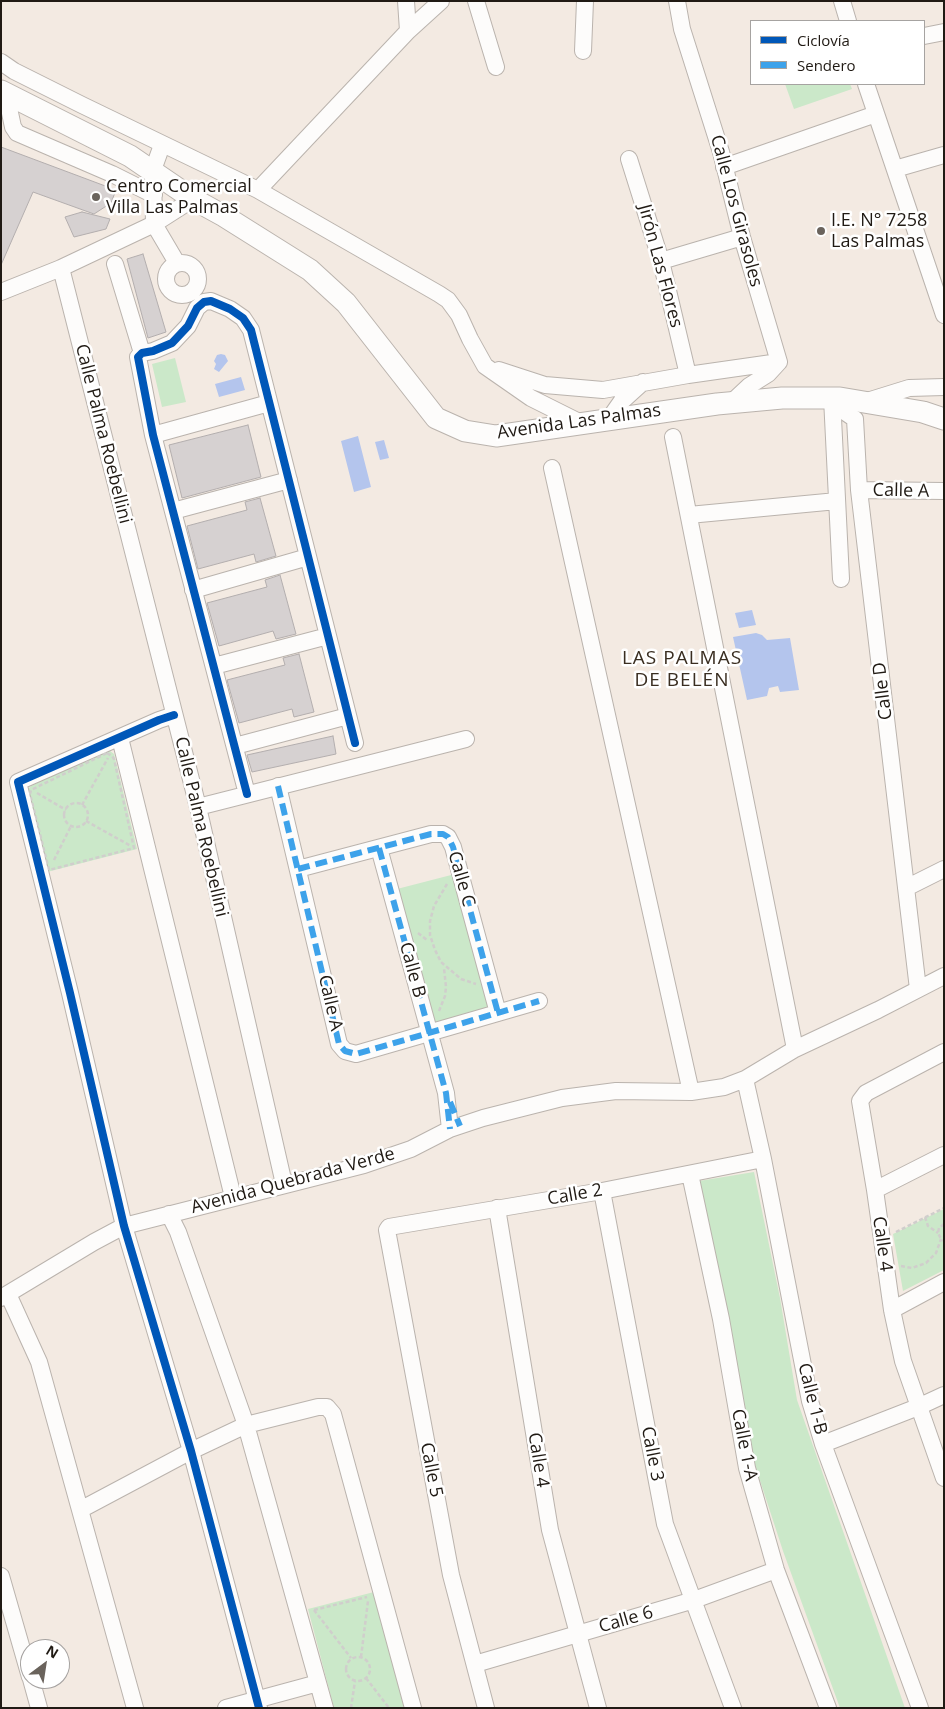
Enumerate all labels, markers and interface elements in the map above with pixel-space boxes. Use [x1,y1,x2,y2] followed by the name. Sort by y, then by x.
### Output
[750,20,925,85] legend
[797,30,850,50] text: Ciclovía
[797,55,856,75] text: Sendero
[705,133,767,289] street label: Calle Los Girasoles
[106,176,252,218] place label: Centro Comercial Villa Las Palmas
[90,191,102,203] marker: Centro Comercial Villa Las Palmas
[633,202,687,330] street label: Jirón Las Flores
[831,210,927,252] place label: I.E. N° 7258 Las Palmas
[815,225,827,237] marker: I.E. N° 7258 Las Palmas
[70,342,136,526] street label: Calle Palma Roebellini
[496,400,662,444] street label: Avenida Las Palmas
[873,480,929,502] street label: Calle A
[621,648,743,692] district label: LAS PALMAS DE BELÉN
[869,661,897,721] street label: Calle D
[170,735,232,919] street label: Calle Palma Roebellini
[443,849,479,909] street label: Calle C
[394,940,430,1000] street label: Calle B
[313,973,347,1033] street label: Calle A
[189,1143,397,1219] street label: Avenida Quebrada Verde
[546,1180,604,1210] street label: Calle 2
[867,1215,897,1273] street label: Calle 4
[793,1361,831,1437] street label: Calle 1-B
[726,1407,762,1483] street label: Calle 1-A
[636,1425,668,1483] street label: Calle 3
[523,1431,553,1489] street label: Calle 4
[415,1441,447,1499] street label: Calle 5
[596,1602,656,1638] street label: Calle 6
[20,1639,70,1689] north arrow
[43,1640,62,1663] text: N

